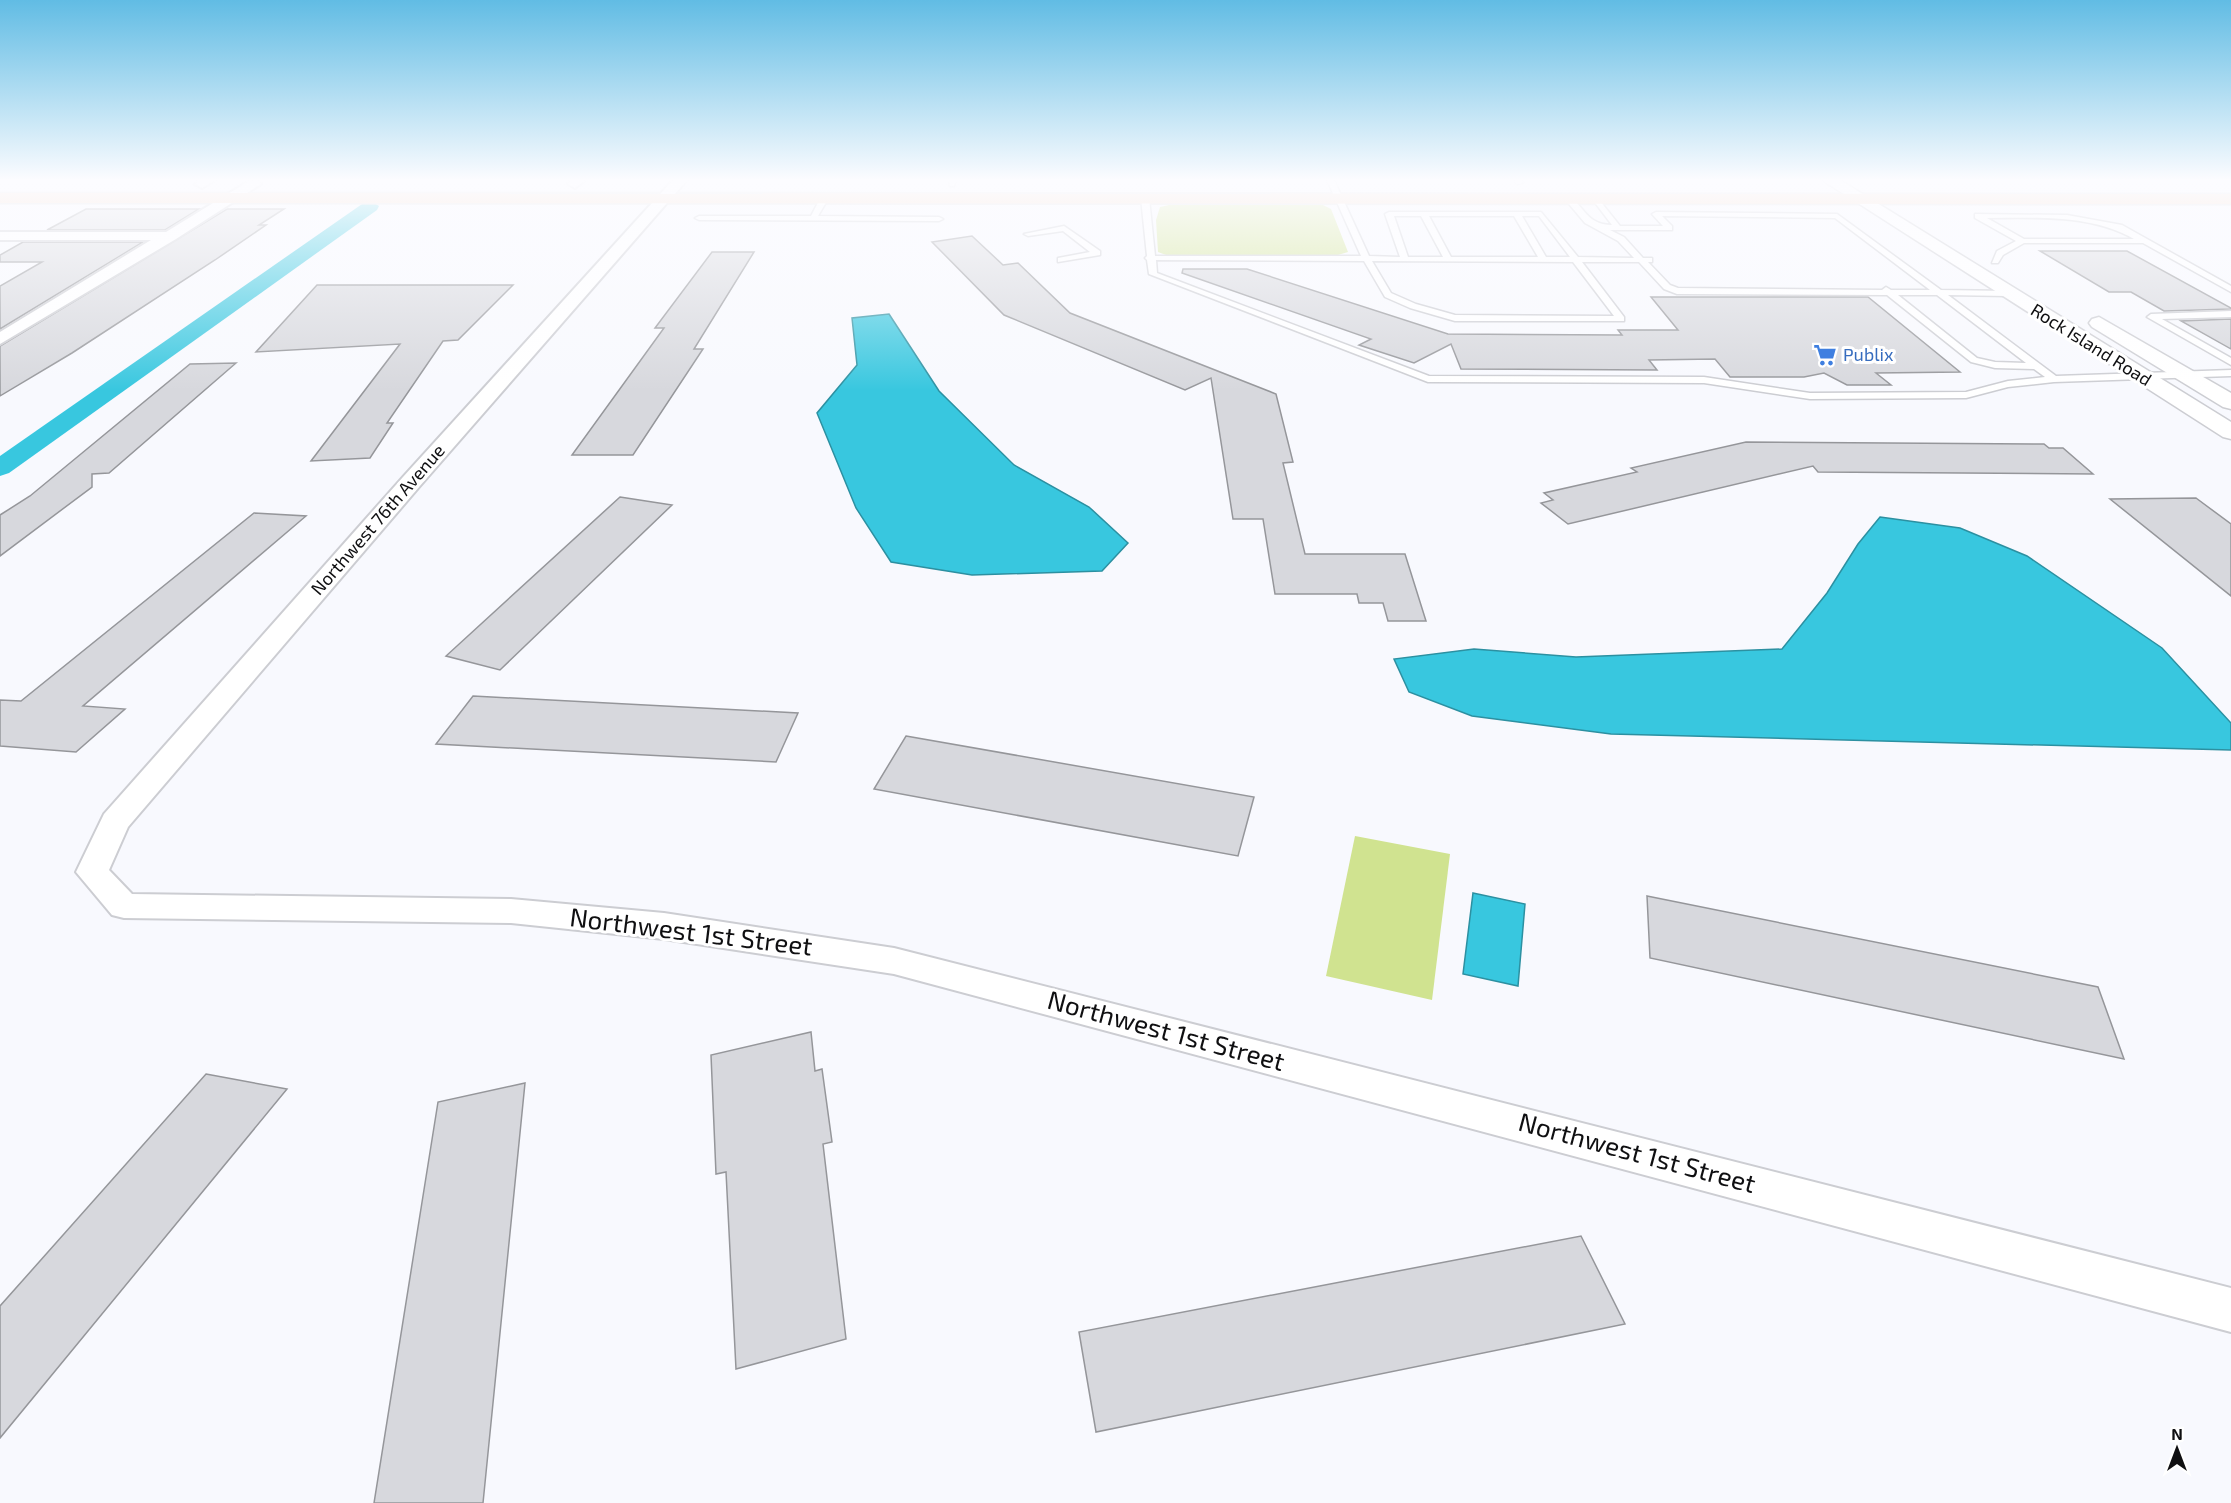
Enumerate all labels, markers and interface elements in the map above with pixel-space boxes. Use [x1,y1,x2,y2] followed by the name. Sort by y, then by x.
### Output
[2027,298,2156,390] street label: Rock Island Road
[1812,342,1838,368] supermarket icon: Publix
[1843,343,1894,365] place label: Publix
[306,439,449,599] street label: Northwest 76th Avenue
[568,900,814,961] street label: Northwest 1st Street
[1044,983,1288,1076] street label: Northwest 1st Street
[1515,1105,1759,1198] street label: Northwest 1st Street
[2147,1419,2207,1479] north arrow
[2171,1424,2183,1443] text: N

